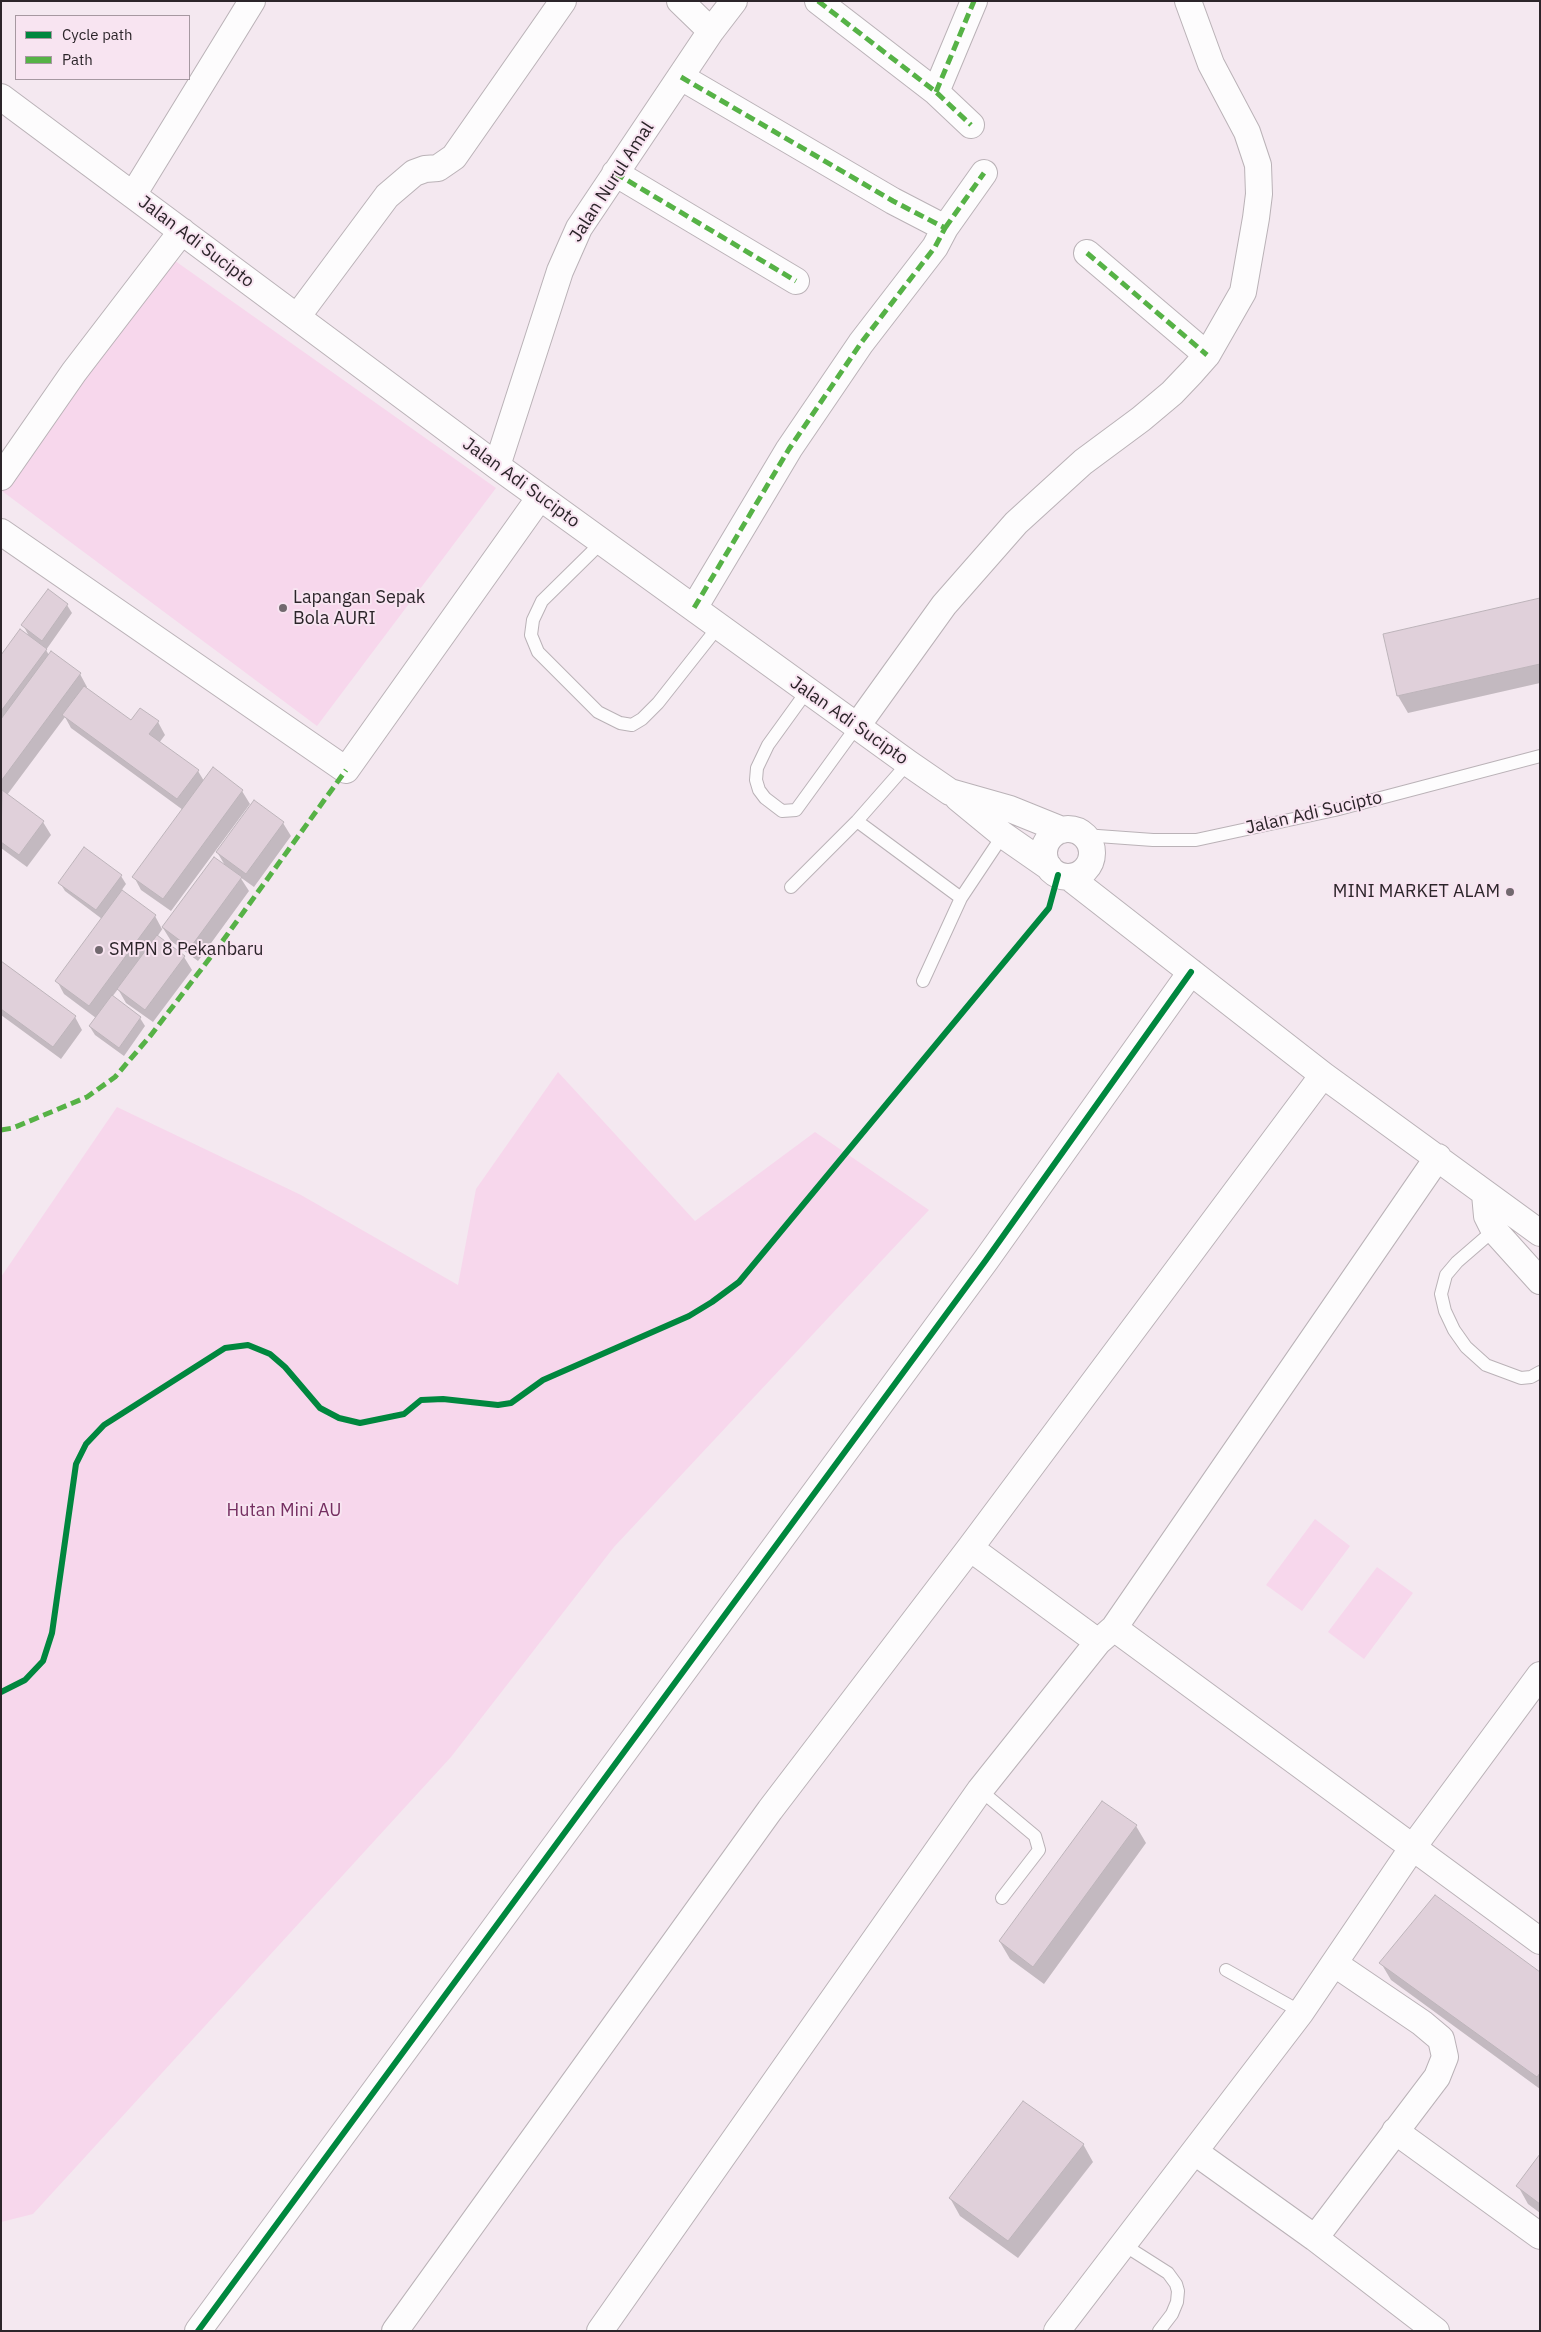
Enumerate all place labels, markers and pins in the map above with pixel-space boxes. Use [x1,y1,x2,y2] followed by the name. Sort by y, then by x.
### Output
[293,587,425,630] place label: Lapangan Sepak Bola AURI
[277,602,289,614] marker: Lapangan Sepak Bola AURI
[1333,881,1500,903] place label: MINI MARKET ALAM
[1504,886,1516,898] marker: MINI MARKET ALAM
[109,939,264,961] place label: SMPN 8 Pekanbaru
[93,944,105,956] marker: SMPN 8 Pekanbaru

